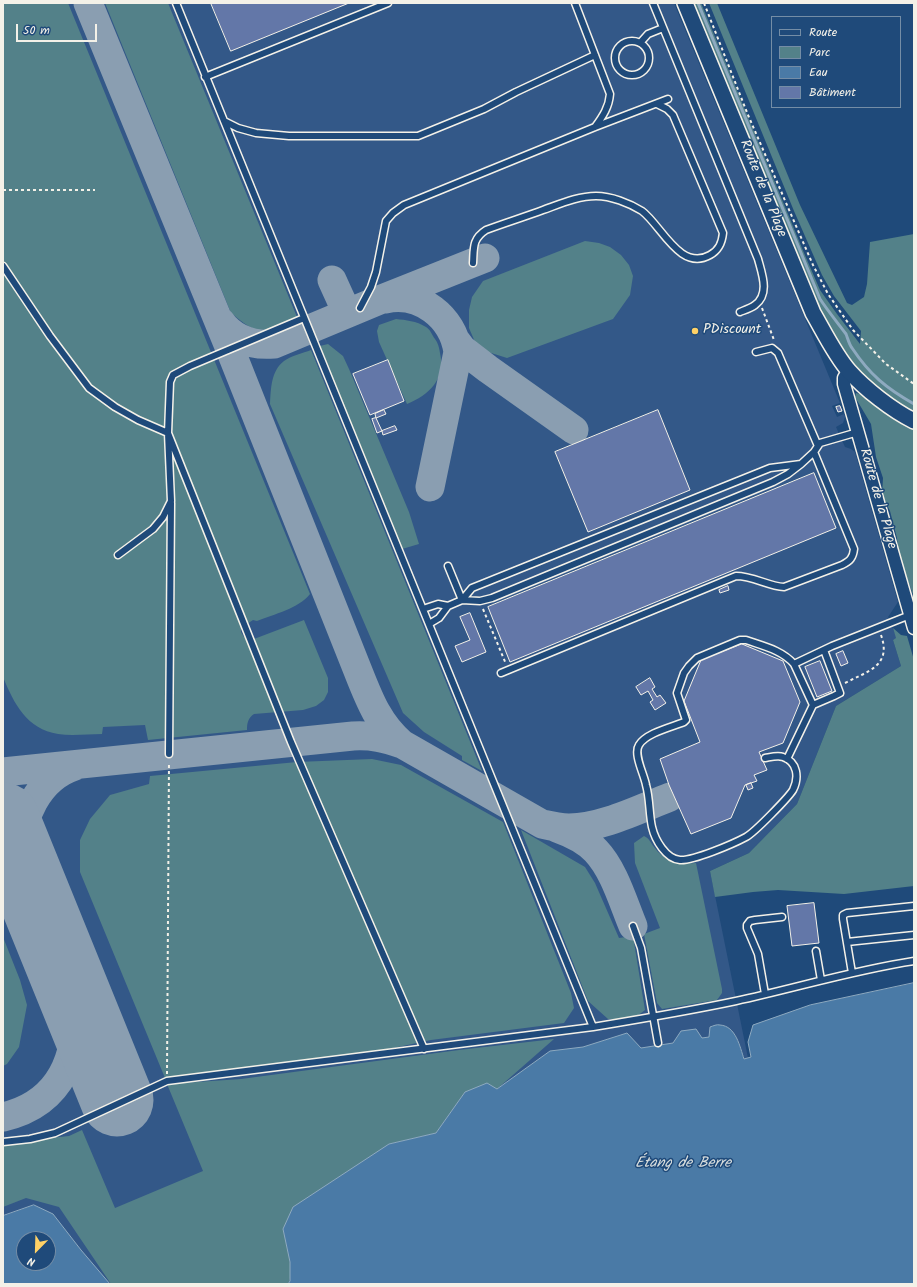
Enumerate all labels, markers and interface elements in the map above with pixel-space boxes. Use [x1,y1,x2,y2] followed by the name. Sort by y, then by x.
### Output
[18,16,99,42] scale bar
[771,16,901,108] legend
[23,21,50,40] text: 50 m
[809,23,837,42] text: Route
[809,43,830,62] text: Parc
[809,63,827,82] text: Eau
[809,83,856,102] text: Bâtiment
[735,138,789,240] street label: Route de la Plage
[703,323,761,339] place label: PDiscount
[690,326,700,336] marker: PDiscount
[855,447,899,551] street label: Route de la Plage
[635,1155,731,1173] water label: Étang de Berre
[16,1231,56,1271] north arrow
[25,1251,38,1271] text: N

